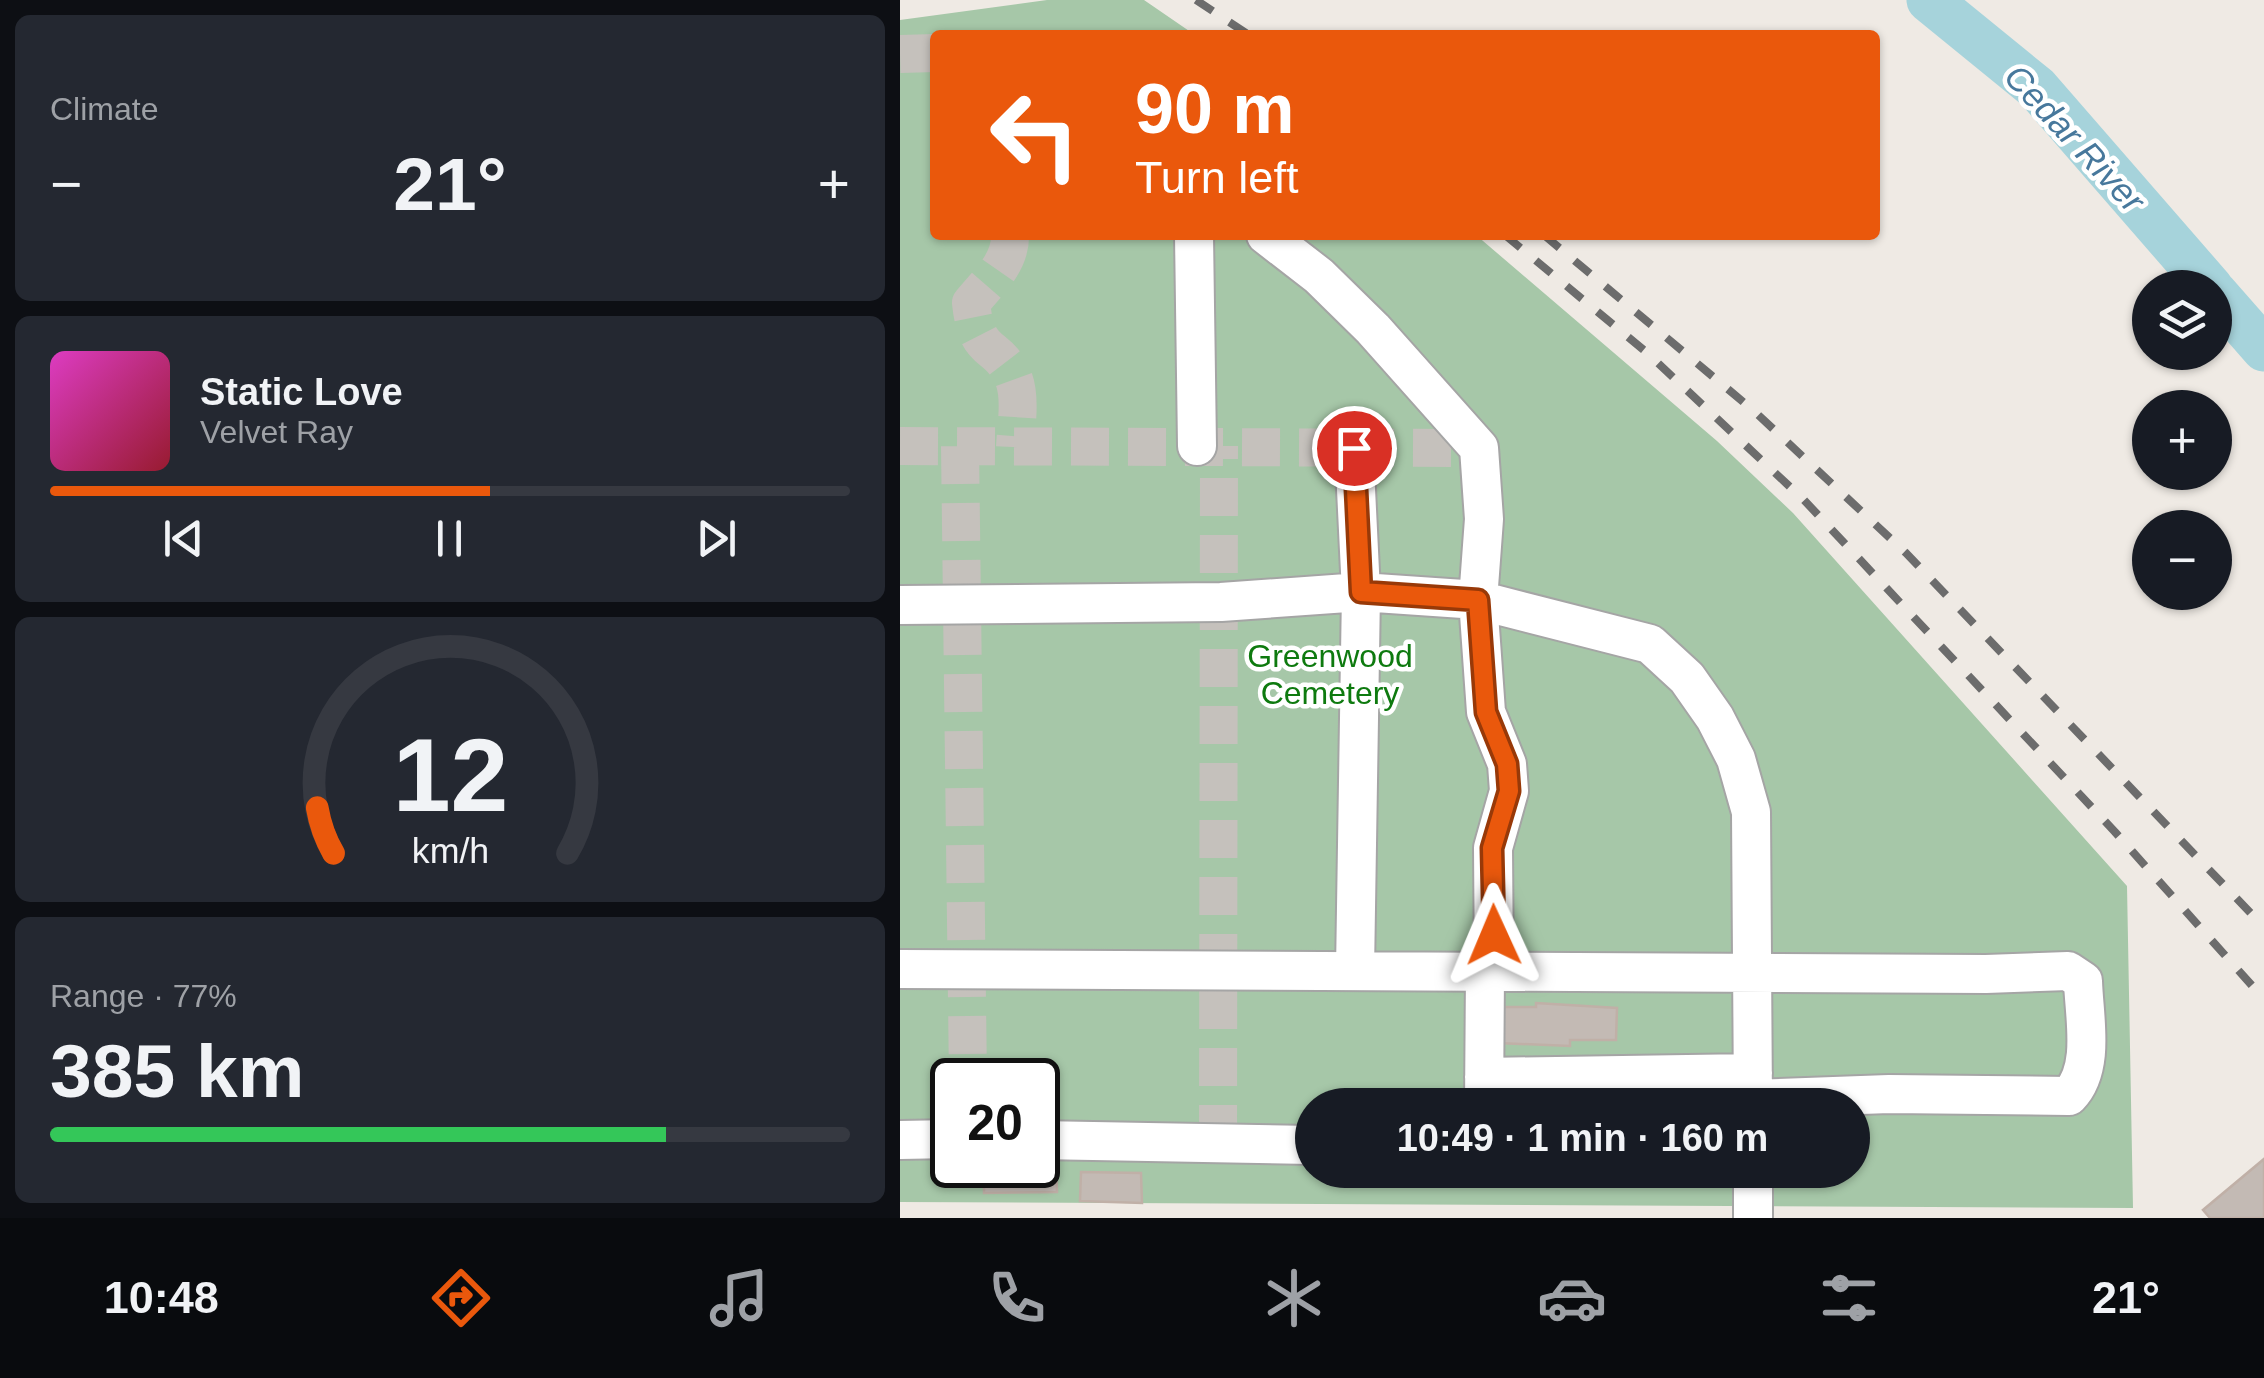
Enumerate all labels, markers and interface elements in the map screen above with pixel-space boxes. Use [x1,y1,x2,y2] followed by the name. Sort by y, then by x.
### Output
[1997,56,2154,221] water label: Cedar River
[970,70,1100,200] icon: left
[1135,70,1295,148] text: 90 m
[50,91,158,127] text: Climate
[393,142,507,226] text: 21°
[1135,152,1298,203] text: Turn left
[50,153,82,215] text: −
[818,153,850,215] text: +
[2132,270,2232,610] map controls
[2132,270,2232,370] button: layers
[200,371,403,413] text: Static Love
[2132,390,2232,490] button: +
[1312,406,1397,491] pin
[200,414,353,450] text: Velvet Ray
[1327,421,1382,476] icon: arrive
[2132,510,2232,610] button: −
[156,511,211,566] icon: previous
[422,511,477,566] icon: pause
[689,511,744,566] icon: next
[1247,638,1413,711] park label: Greenwood Cemetery
[392,717,508,833] text: 12
[411,831,489,871] text: km/h
[1442,883,1546,987] position arrow
[50,978,237,1014] text: Range · 77%
[50,1029,304,1113] text: 385 km
[930,1058,1060,1188] speed limit sign: 20
[1397,1117,1768,1159] text: 10:49 · 1 min · 160 m
[426,1263,496,1333] icon: directions
[704,1263,774,1333] icon: music
[982,1263,1052,1333] icon: phone
[1259,1263,1329,1333] icon: climate
[1537,1263,1607,1333] icon: car
[1814,1263,1884,1333] icon: filters
[104,1272,219,1323] text: 10:48
[2092,1272,2160,1323] text: 21°

